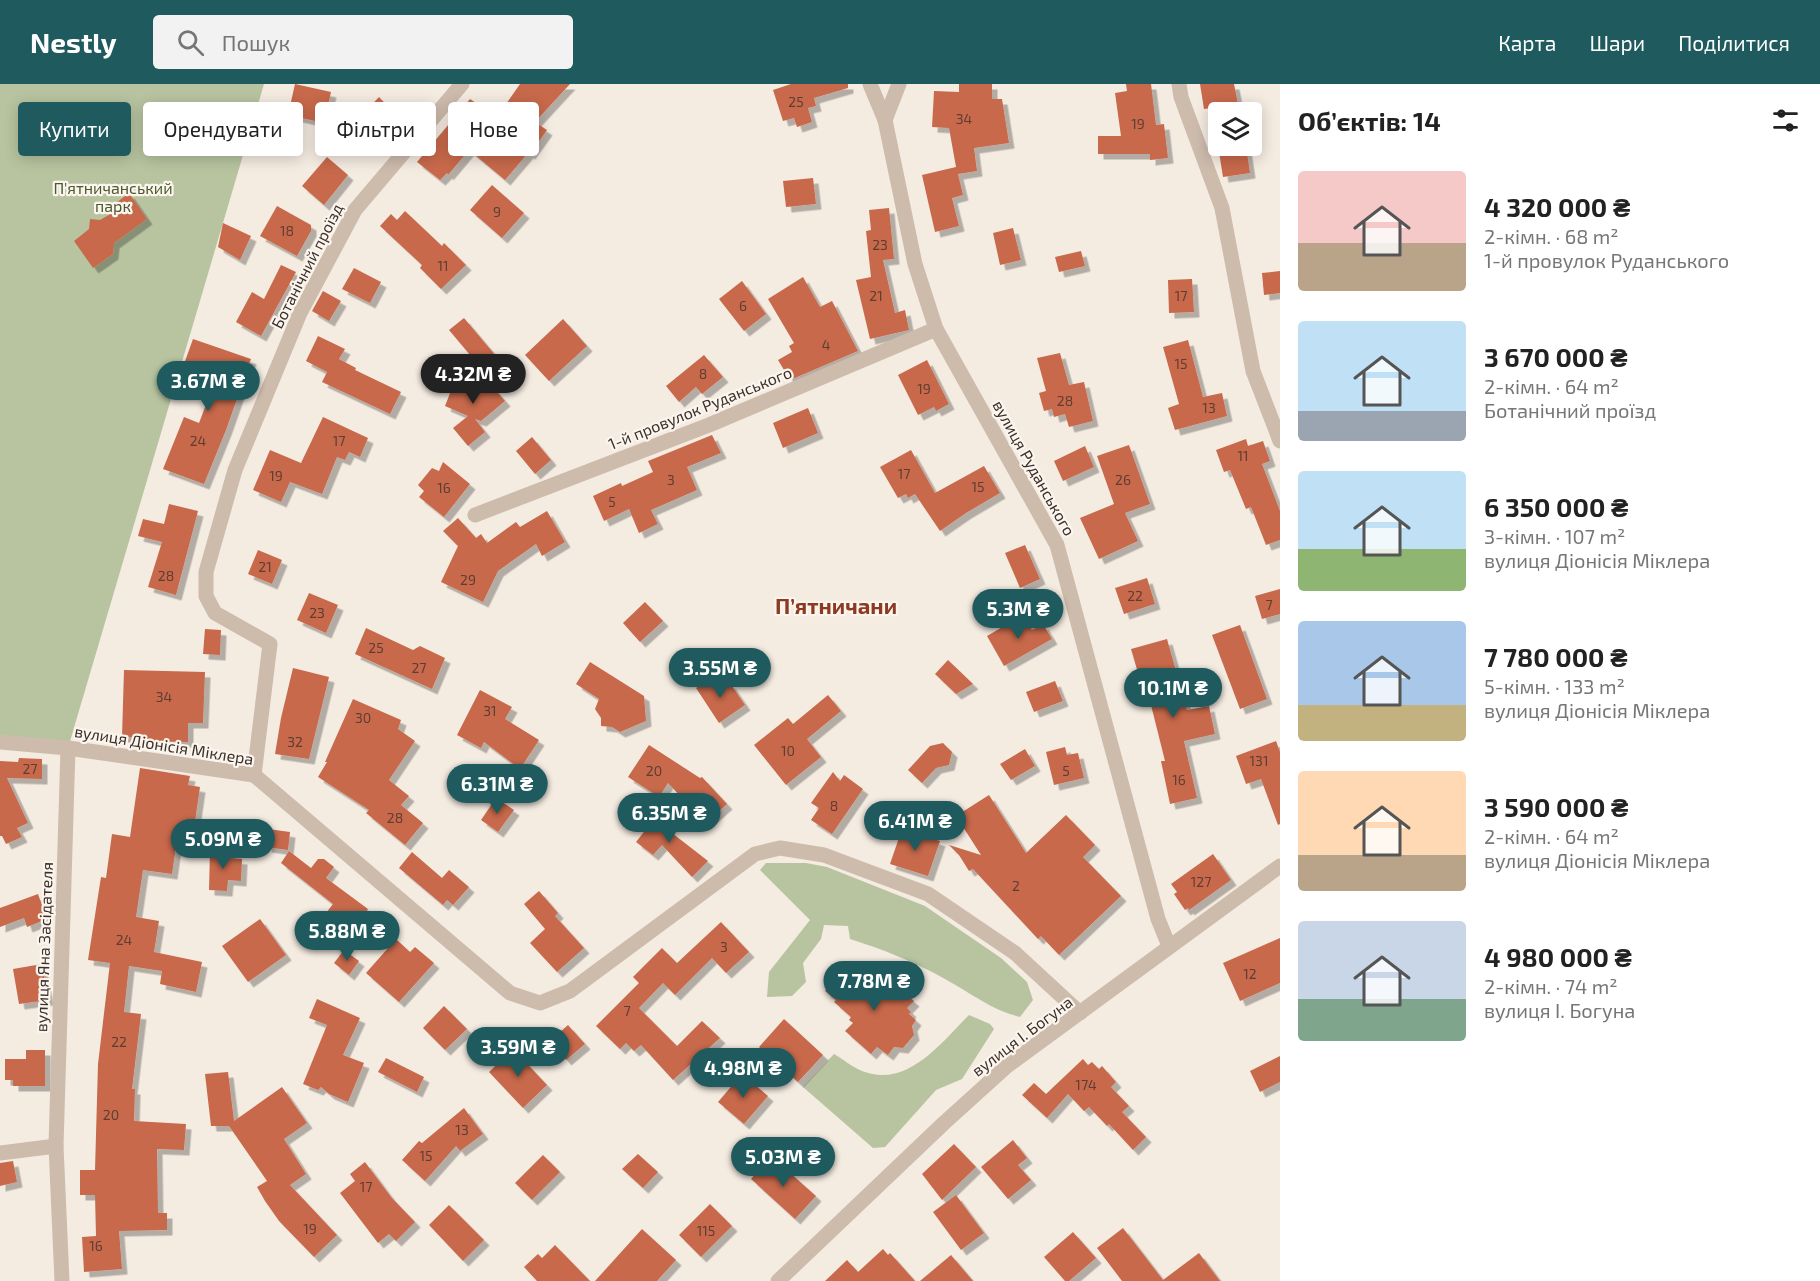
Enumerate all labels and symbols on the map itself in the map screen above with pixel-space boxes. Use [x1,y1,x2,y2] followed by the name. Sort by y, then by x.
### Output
[788,93,804,110] house number: 25
[956,110,972,127] house number: 34
[1131,115,1145,132] house number: 19
[53,178,173,215] park label: П'ятничанський парк
[267,200,346,331] street label: Ботанічний проїзд
[493,203,501,220] house number: 9
[280,222,294,239] house number: 18
[872,236,888,253] house number: 23
[437,257,449,274] house number: 11
[869,287,883,304] house number: 21
[1175,287,1187,304] house number: 17
[739,297,747,314] house number: 6
[822,336,830,353] house number: 4
[418,354,528,405] pin: 4.32M ₴
[1174,355,1188,372] house number: 15
[153,361,263,412] pin: 3.67M ₴
[605,362,795,454] street label: 1-й провулок Руданського
[699,365,707,382] house number: 8
[917,380,931,397] house number: 19
[1057,392,1073,409] house number: 28
[988,397,1080,539] street label: вулиця Руданського
[1202,399,1216,416] house number: 13
[190,432,206,449] house number: 24
[333,432,345,449] house number: 17
[1237,447,1249,464] house number: 11
[898,465,910,482] house number: 17
[269,467,283,484] house number: 19
[667,471,675,488] house number: 3
[1115,471,1131,488] house number: 26
[971,478,985,495] house number: 15
[437,479,451,496] house number: 16
[608,493,616,510] house number: 5
[258,558,272,575] house number: 21
[158,567,174,584] house number: 28
[460,571,476,588] house number: 29
[1127,587,1143,604] house number: 22
[969,589,1067,640] pin: 5.3M ₴
[775,592,897,618] district label: П’ятничани
[1265,596,1273,613] house number: 7
[309,604,325,621] house number: 23
[368,639,384,656] house number: 25
[665,648,775,699] pin: 3.55M ₴
[411,659,427,676] house number: 27
[1118,668,1228,719] pin: 10.1M ₴
[156,688,172,705] house number: 34
[483,702,497,719] house number: 31
[355,709,371,726] house number: 30
[73,721,255,769] street label: вулиця Діонісія Міклера
[287,733,303,750] house number: 32
[781,742,795,759] house number: 10
[1250,752,1268,769] house number: 131
[22,760,38,777] house number: 27
[646,762,662,779] house number: 20
[1062,762,1070,779] house number: 5
[442,764,552,815] pin: 6.31M ₴
[1172,771,1186,788] house number: 16
[614,793,724,844] pin: 6.35M ₴
[830,797,838,814] house number: 8
[860,801,970,852] pin: 6.41M ₴
[387,809,403,826] house number: 28
[168,819,278,870] pin: 5.09M ₴
[31,862,57,1032] street label: вулиця Яна Засідателя
[1191,873,1211,890] house number: 127
[1012,877,1020,894] house number: 2
[292,911,402,962] pin: 5.88M ₴
[116,931,132,948] house number: 24
[720,938,728,955] house number: 3
[819,961,929,1012] pin: 7.78M ₴
[1243,965,1257,982] house number: 12
[968,992,1076,1080] street label: вулиця І. Богуна
[623,1002,631,1019] house number: 7
[463,1027,573,1078] pin: 3.59M ₴
[111,1033,127,1050] house number: 22
[688,1048,798,1099] pin: 4.98M ₴
[1075,1076,1097,1093] house number: 174
[103,1106,119,1123] house number: 20
[455,1121,469,1138] house number: 13
[728,1137,838,1188] pin: 5.03M ₴
[419,1147,433,1164] house number: 15
[360,1178,372,1195] house number: 17
[303,1220,317,1237] house number: 19
[697,1222,715,1239] house number: 115
[89,1237,103,1254] house number: 16

